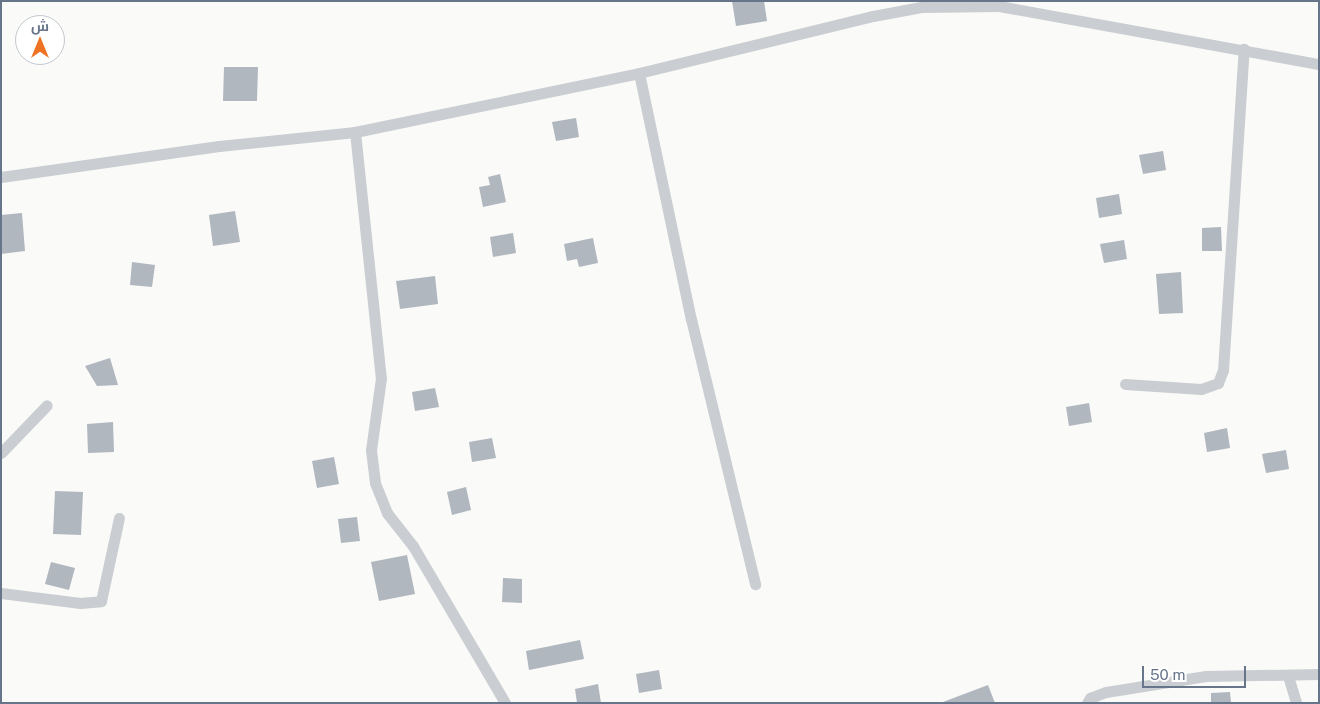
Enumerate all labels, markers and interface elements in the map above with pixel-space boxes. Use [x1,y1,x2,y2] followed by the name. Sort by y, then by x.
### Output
[15,15,65,65] north arrow
[31,18,49,34] text: ش
[1145,656,1249,688] scale bar
[1150,666,1185,683] text: 50 m

